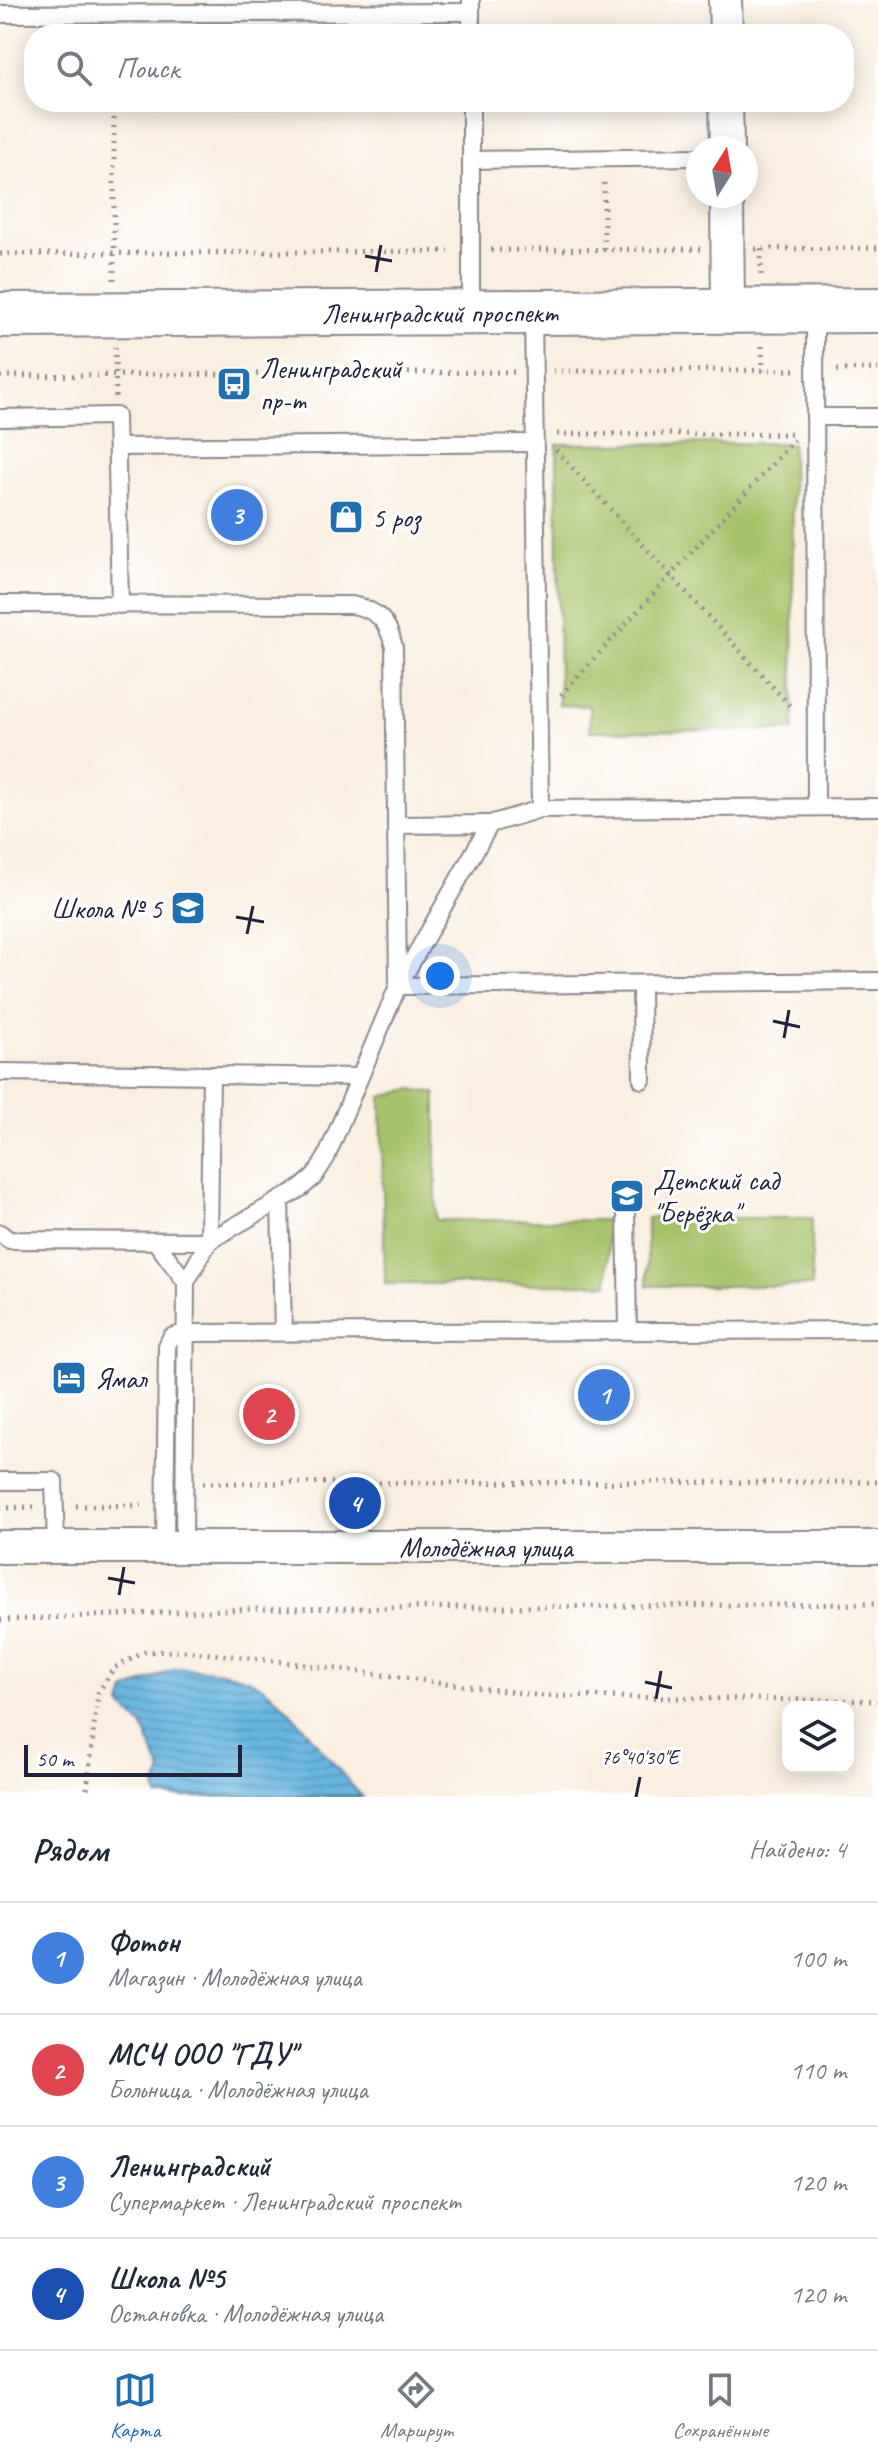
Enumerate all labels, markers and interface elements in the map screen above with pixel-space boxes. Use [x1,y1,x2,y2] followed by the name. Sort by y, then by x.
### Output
[24,24,854,112] search box
[52,46,96,90] icon: search
[116,49,179,87] text: Поиск
[686,136,758,208] north arrow
[322,295,560,331] street label: Ленинградский проспект
[260,351,403,418] place label: Ленинградский пр-т
[215,365,253,403] bus stop icon: Ленинградский пр-т
[211,485,263,545] pin: 3
[327,498,365,536] shop icon: 5 роз
[372,500,423,535] place label: 5 роз
[169,889,207,927] school or university icon: Школа № 5
[51,891,163,926] place label: Школа № 5
[420,956,460,996] your location
[653,1163,782,1231] place label: Детский сад "Берёзка"
[608,1177,646,1215] school or university icon: Детский сад "Берёзка"
[50,1359,88,1397] hotel icon: Ямал
[95,1361,148,1396] place label: Ямал
[578,1365,630,1425] pin: 1
[243,1384,295,1444] pin: 2
[329,1473,381,1533] pin: 4
[400,1530,574,1565] street label: Молодёжная улица
[782,1701,854,1773] map controls
[782,1701,854,1773] button: layers
[24,1741,242,1777] scale bar
[36,1745,73,1773] text: 50 m
[601,1745,681,1770] text: 76°40'30"E
[32,1828,108,1871] text: Рядом
[749,1833,846,1866] text: Найдено: 4
[108,1923,180,1961] text: Фотон
[52,1942,64,1975] text: 1
[790,1942,846,1975] text: 100 m
[108,1961,362,1994] text: Магазин · Молодёжная улица
[108,2035,296,2073] text: МСЧ ООО "ГДУ"
[52,2054,64,2087] text: 2
[790,2054,846,2087] text: 110 m
[108,2073,368,2106] text: Больница · Молодёжная улица
[108,2147,270,2185] text: Ленинградский
[52,2166,64,2199] text: 3
[790,2166,846,2199] text: 120 m
[108,2185,461,2218] text: Супермаркет · Ленинградский проспект
[108,2259,225,2297] text: Школа №5
[52,2278,64,2311] text: 4
[790,2278,846,2311] text: 120 m
[108,2297,383,2330] text: Остановка · Молодёжная улица
[110,2368,160,2444] tab: Карта
[380,2368,453,2444] tab: Маршрут
[673,2368,768,2444] tab: Сохранённые

